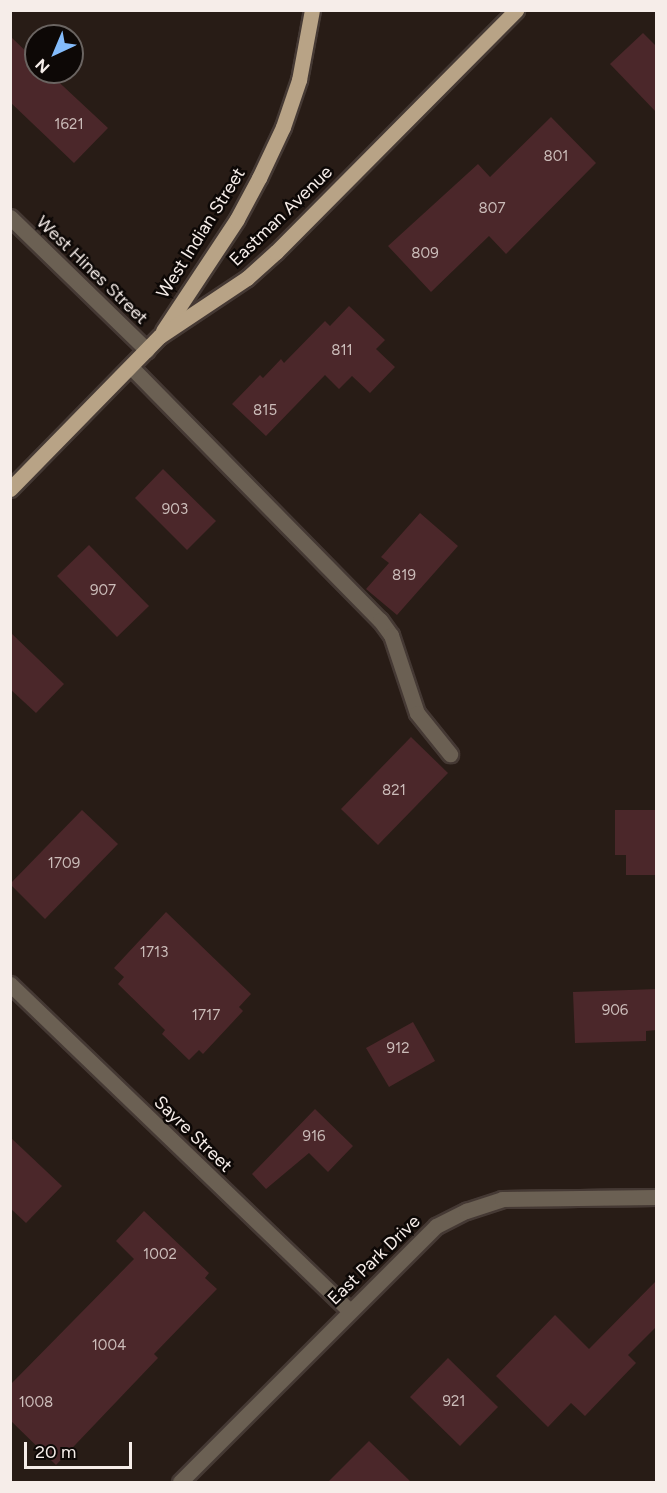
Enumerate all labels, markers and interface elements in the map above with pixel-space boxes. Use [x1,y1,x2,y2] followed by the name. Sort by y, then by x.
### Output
[24,24,84,84] north arrow
[31,55,54,77] text: N
[54,116,84,134] house number: 1621
[543,148,569,166] house number: 801
[225,161,337,271] street label: Eastman Avenue
[152,164,250,302] street label: West Indian Street
[479,200,505,218] house number: 807
[32,211,152,329] street label: West Hines Street
[411,245,439,263] house number: 809
[331,342,353,360] house number: 811
[253,402,277,420] house number: 815
[162,501,188,519] house number: 903
[392,567,416,585] house number: 819
[90,582,116,600] house number: 907
[382,782,406,800] house number: 821
[48,855,80,873] house number: 1709
[140,944,168,962] house number: 1713
[602,1002,628,1020] house number: 906
[192,1007,220,1025] house number: 1717
[386,1040,410,1058] house number: 912
[149,1091,237,1177] street label: Sayre Street
[302,1128,326,1146] house number: 916
[323,1211,425,1309] street label: East Park Drive
[143,1246,177,1264] house number: 1002
[92,1337,126,1355] house number: 1004
[442,1393,466,1411] house number: 921
[19,1394,53,1412] house number: 1008
[27,1430,135,1468] scale bar
[35,1441,76,1463] text: 20 m

